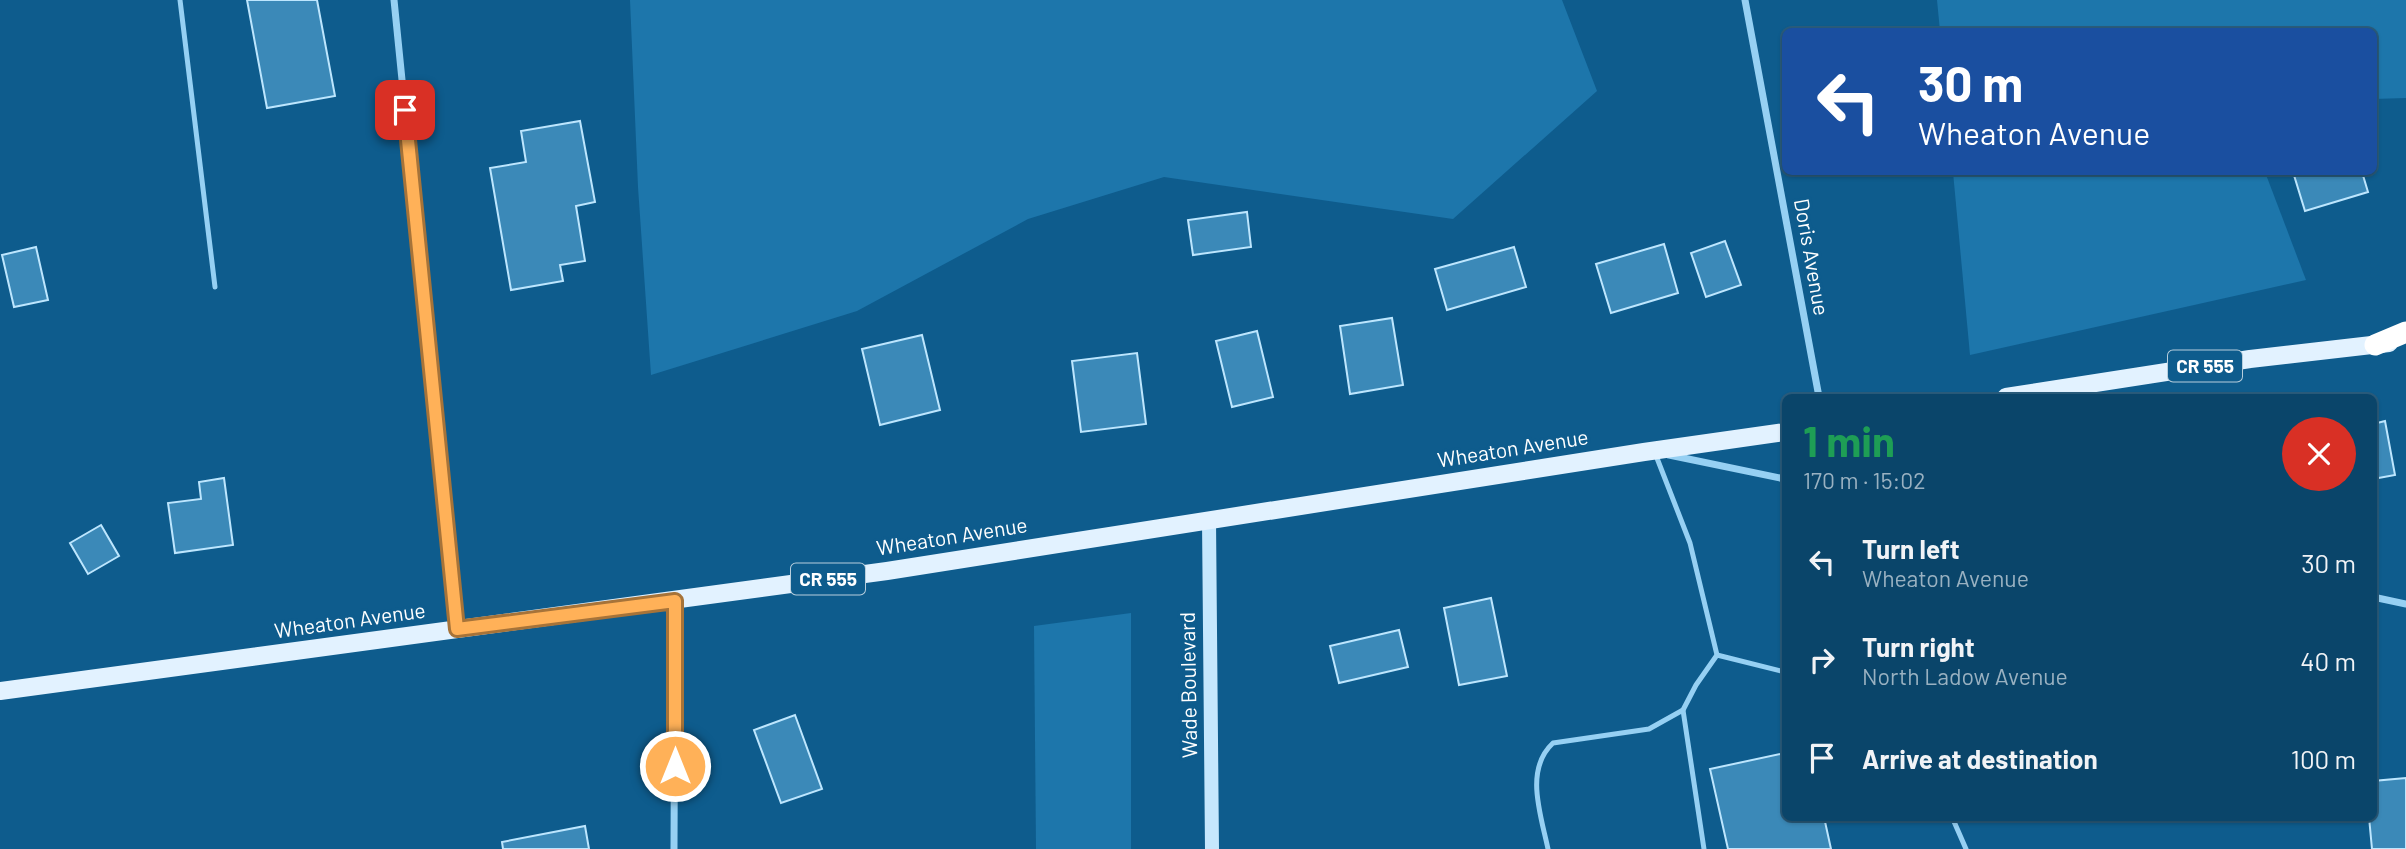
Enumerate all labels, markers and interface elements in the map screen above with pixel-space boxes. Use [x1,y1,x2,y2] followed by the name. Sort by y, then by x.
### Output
[1918,53,2023,112] text: 30 m
[1803,56,1894,147] icon: left
[375,80,435,140] pin
[386,91,424,129] icon: arrive
[1918,113,2150,151] text: Wheaton Avenue
[1790,196,1835,317] street label: Doris Avenue
[2168,350,2242,382] road number: CR 555
[1803,415,1895,465] text: 1 min
[2282,417,2356,491] button: close
[1436,423,1590,472] street label: Wheaton Avenue
[1803,466,1926,494] text: 170 m · 15:02
[875,511,1029,560] street label: Wheaton Avenue
[1862,533,1960,564] text: Turn left
[1803,543,1841,581] icon: left
[2301,547,2356,578] text: 30 m
[791,564,865,594] road number: CR 555
[1862,564,2029,592] text: Wheaton Avenue
[273,597,427,642] street label: Wheaton Avenue
[1174,612,1201,758] street label: Wade Boulevard
[1862,631,1975,662] text: Turn right
[1803,641,1841,679] icon: right
[2300,645,2356,676] text: 40 m
[1862,662,2068,690] text: North Ladow Avenue
[638,729,712,803] position arrow
[1803,739,1841,777] icon: arrive
[1862,743,2098,774] text: Arrive at destination
[2291,743,2356,774] text: 100 m

